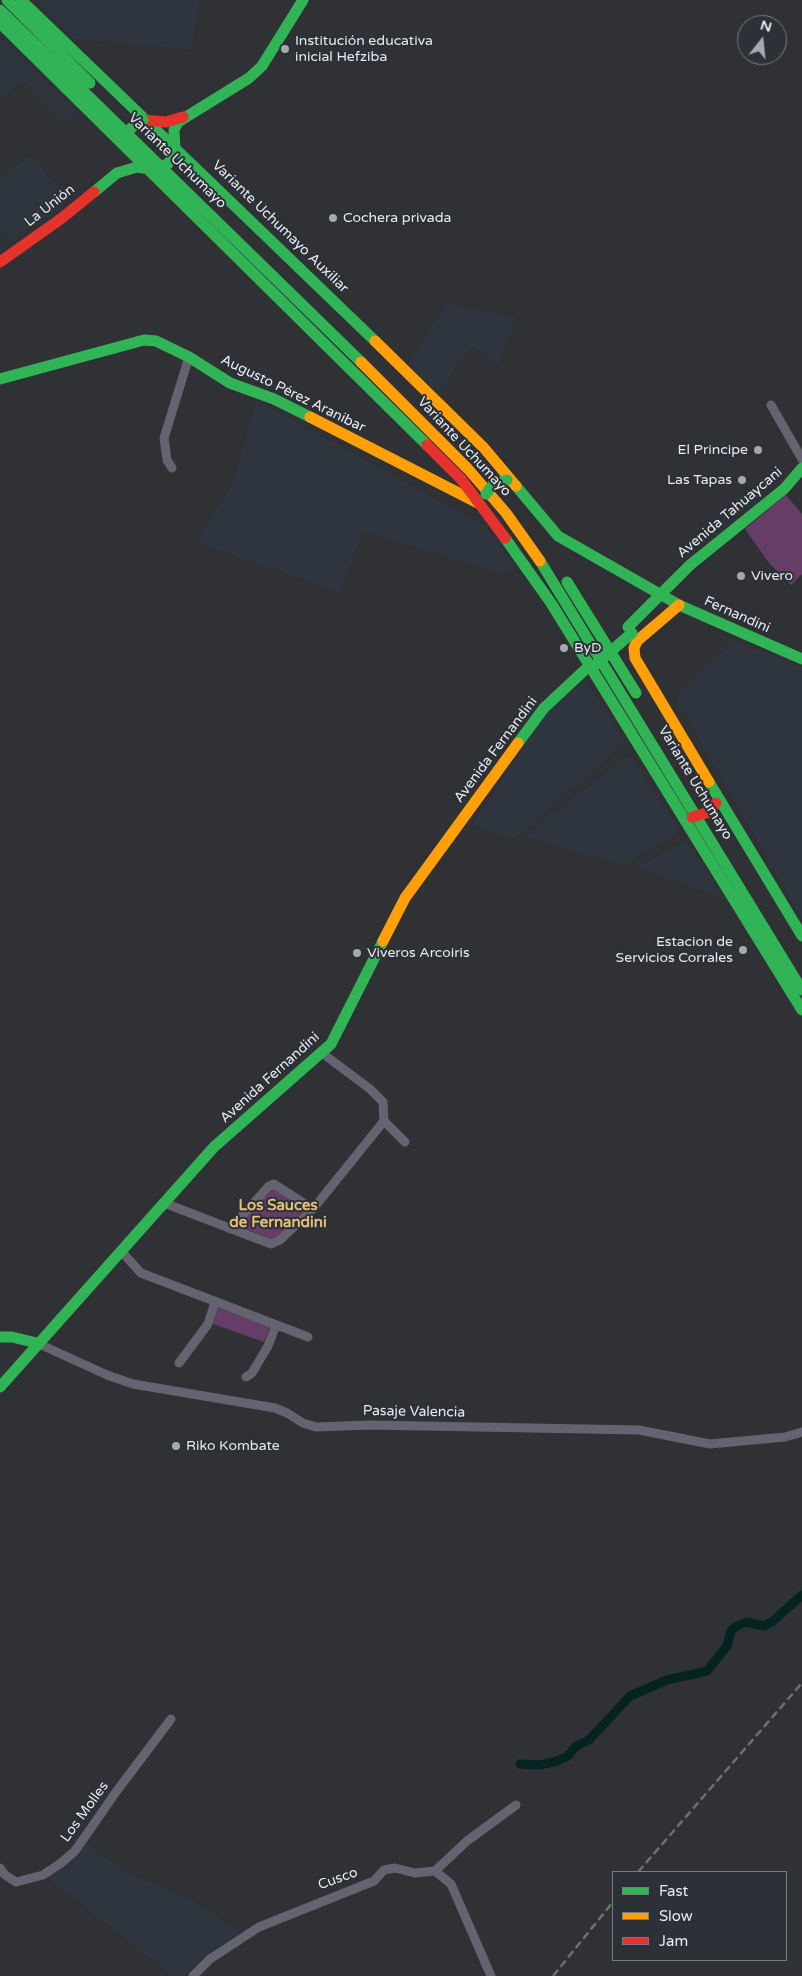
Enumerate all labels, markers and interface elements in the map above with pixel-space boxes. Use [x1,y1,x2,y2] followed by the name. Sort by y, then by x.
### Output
[737,15,787,65] north arrow
[758,16,774,36] text: N
[295,33,433,65] place label: Institución educativa inicial Hefziba
[279,43,291,55] marker: Institución educativa inicial Hefziba
[124,110,230,212] street label: Variante Uchumayo
[208,157,352,297] street label: Variante Uchumayo Auxiliar
[22,181,78,231] street label: La Unión
[343,210,451,226] place label: Cochera privada
[327,212,339,224] marker: Cochera privada
[218,352,368,436] street label: Augusto Pérez Aranibar
[414,394,514,500] street label: Variante Uchumayo
[678,442,748,458] place label: El Principe
[752,444,764,456] marker: El Principe
[674,464,786,562] street label: Avenida Tahuaycani
[667,472,732,488] place label: Las Tapas
[736,474,748,486] marker: Las Tapas
[751,568,793,584] place label: Vivero
[735,570,747,582] marker: Vivero
[701,593,773,637] street label: Fernandini
[574,640,601,656] place label: ByD
[558,642,570,654] marker: ByD
[451,694,541,806] street label: Avenida Fernandini
[654,723,736,843] street label: Variante Uchumayo
[616,934,733,966] place label: Estacion de Servicios Corrales
[737,944,749,956] marker: Estacion de Servicios Corrales
[367,945,470,961] place label: Viveros Arcoiris
[351,947,363,959] marker: Viveros Arcoiris
[217,1029,323,1127] street label: Avenida Fernandini
[229,1197,327,1232] district label: Los Sauces de Fernandini
[363,1403,465,1421] street label: Pasaje Valencia
[186,1438,280,1454] place label: Riko Kombate
[170,1440,182,1452] marker: Riko Kombate
[58,1779,112,1845] street label: Los Molles
[316,1864,360,1894] street label: Cusco
[612,1871,787,1961] legend
[659,1882,688,1900] text: Fast
[659,1907,693,1925] text: Slow
[659,1932,688,1950] text: Jam

